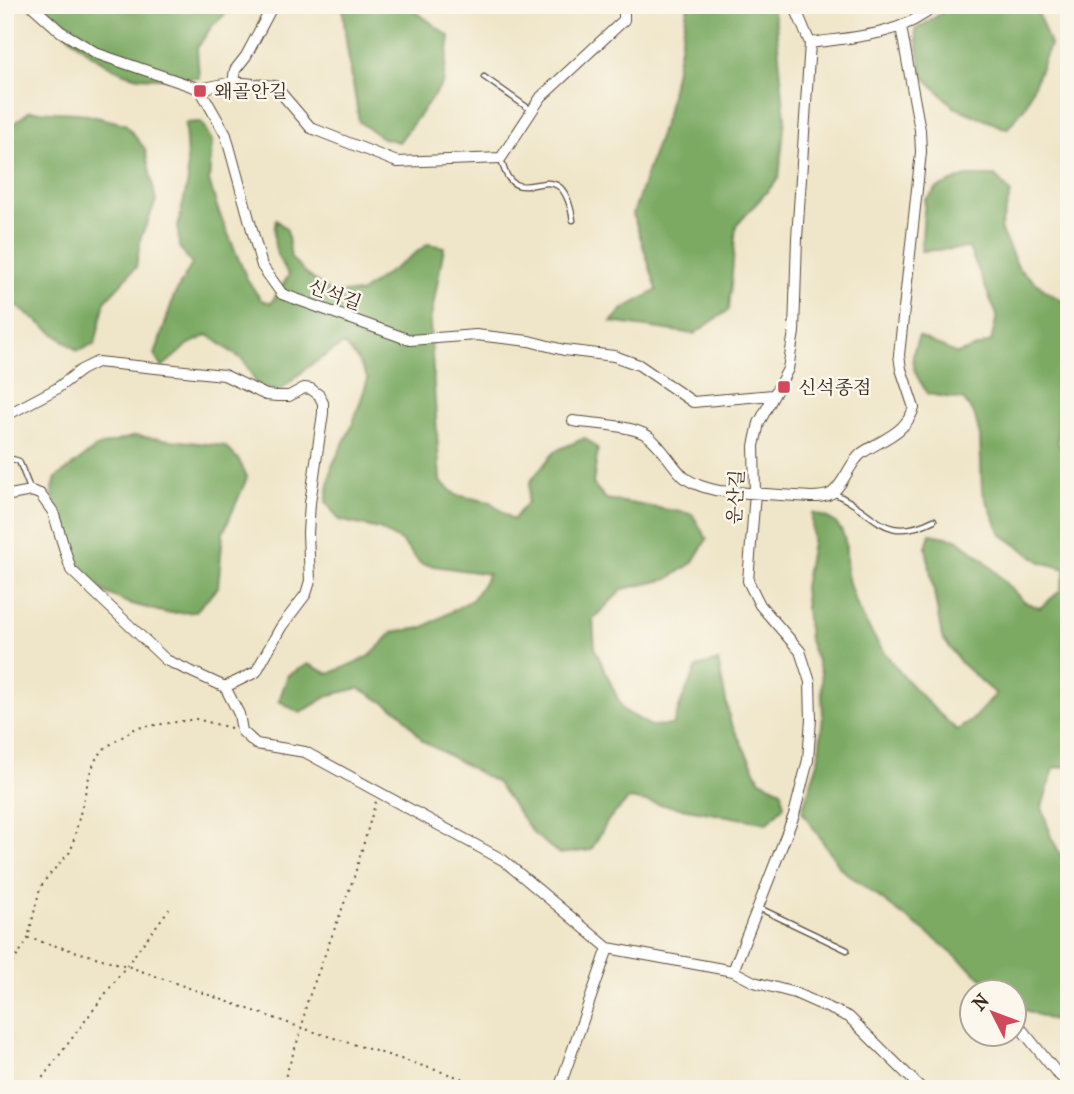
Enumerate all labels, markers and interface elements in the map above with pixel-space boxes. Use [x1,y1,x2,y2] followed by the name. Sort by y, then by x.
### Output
[214,81,287,103] place label: 왜골안길
[192,83,208,99] marker: 왜골안길
[305,275,364,315] street label: 신석길
[798,377,871,399] place label: 신석종점
[776,379,792,395] marker: 신석종점
[724,469,748,525] street label: 운산길
[958,978,1028,1048] north arrow
[968,989,994,1015] text: N

